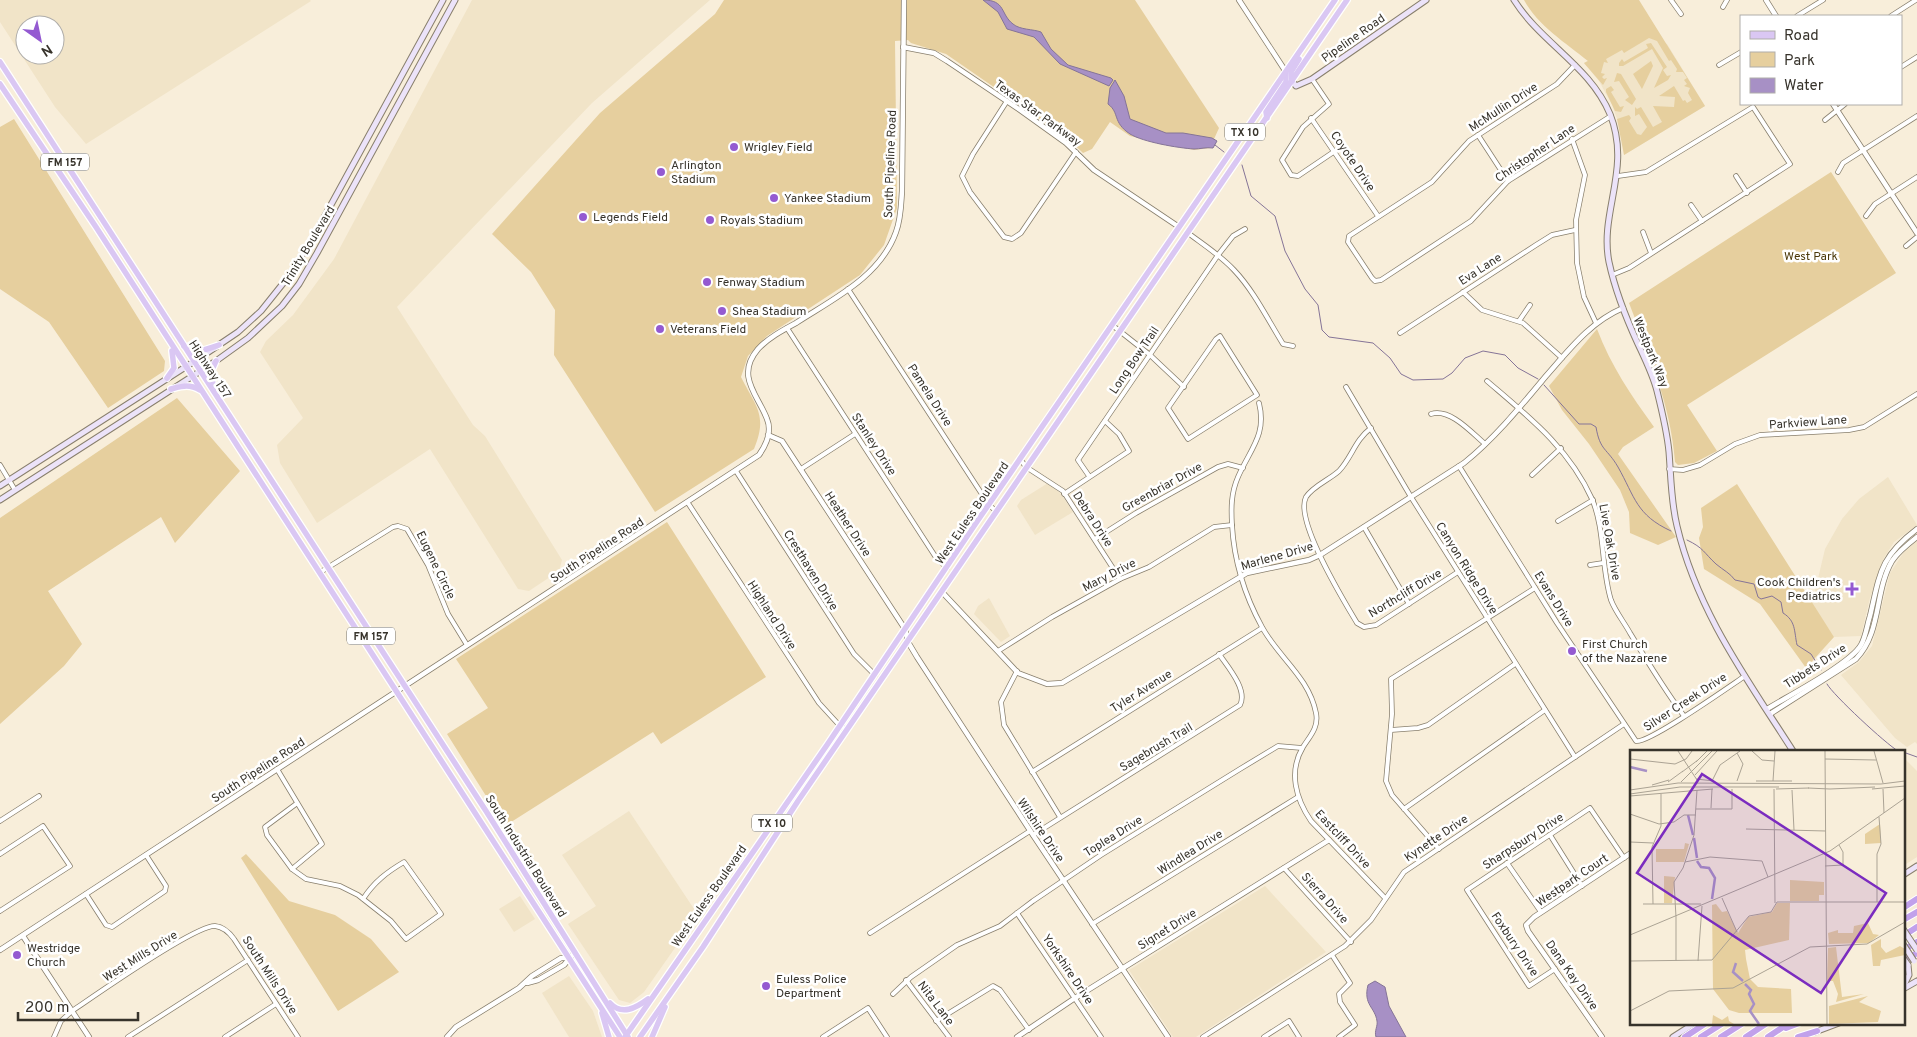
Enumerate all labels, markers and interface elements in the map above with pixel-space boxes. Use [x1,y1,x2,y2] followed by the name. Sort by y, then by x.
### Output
[1319,11,1389,67] street label: Pipeline Road
[15,15,65,65] north arrow
[1740,15,1902,105] legend
[1784,27,1819,46] text: Road
[37,40,55,60] text: N
[1784,52,1815,71] text: Park
[991,77,1084,151] street label: Texas Star Parkway
[1784,77,1824,96] text: Water
[1466,80,1541,136] street label: McMullin Drive
[881,110,901,219] street label: South Pipeline Road
[1492,121,1579,187] street label: Christopher Lane
[1225,124,1265,140] road number: TX 10
[1326,128,1378,195] street label: Coyote Drive
[744,140,813,156] place label: Wrigley Field
[728,141,740,153] marker: Wrigley Field
[41,154,89,170] road number: FM 157
[671,158,721,188] place label: Arlington Stadium
[655,166,667,178] marker: Arlington Stadium
[784,191,871,207] place label: Yankee Stadium
[768,192,780,204] marker: Yankee Stadium
[279,203,339,290] street label: Trinity Boulevard
[593,210,668,226] place label: Legends Field
[577,211,589,223] marker: Legends Field
[720,213,803,229] place label: Royals Stadium
[704,214,716,226] marker: Royals Stadium
[1784,249,1838,265] park label: West Park
[1456,250,1505,290] street label: Eva Lane
[717,275,805,291] place label: Fenway Stadium
[701,276,713,288] marker: Fenway Stadium
[732,304,806,320] place label: Shea Stadium
[716,305,728,317] marker: Shea Stadium
[1629,315,1672,390] street label: Westpark Way
[670,322,746,338] place label: Veterans Field
[654,323,666,335] marker: Veterans Field
[1106,324,1163,397] street label: Long Bow Trail
[184,337,234,402] street label: Highway 157
[903,361,955,430] street label: Pamela Drive
[847,410,899,479] street label: Stanley Drive
[1769,412,1848,434] street label: Parkview Lane
[932,459,1013,568] street label: West Euless Boulevard
[1120,459,1205,517] street label: Greenbriar Drive
[820,489,874,560] street label: Heather Drive
[1068,489,1116,550] street label: Debra Drive
[1594,503,1624,582] street label: Live Oak Drive
[548,515,647,587] street label: South Pipeline Road
[1431,519,1501,618] street label: Canyon Ridge Drive
[779,527,841,614] street label: Cresthaven Drive
[412,529,459,602] street label: Eugene Circle
[1239,539,1315,575] street label: Marlene Drive
[1080,556,1139,596] street label: Mary Drive
[1366,566,1445,622] street label: Northcliff Drive
[1530,569,1577,630] street label: Evans Drive
[1757,575,1841,605] place label: Cook Children's Pediatrics
[743,578,800,653] street label: Highland Drive
[1845,582,1859,596] marker: Cook Children's Pediatrics
[347,628,395,644] road number: FM 157
[1582,637,1667,667] place label: First Church of the Nazarene
[1781,641,1850,693] street label: Tibbets Drive
[1566,645,1578,657] marker: First Church of the Nazarene
[1108,667,1175,717] street label: Tyler Avenue
[1641,670,1730,736] street label: Silver Creek Drive
[1117,720,1196,776] street label: Sagebrush Trail
[209,735,308,807] street label: South Pipeline Road
[1630,750,1904,1024] inset map
[481,792,570,921] street label: South Industrial Boulevard
[1013,796,1067,866] street label: Wilshire Drive
[1311,807,1374,873] street label: Eastcliff Drive
[1480,810,1567,874] street label: Sharpsbury Drive
[1081,812,1146,861] street label: Toplea Drive
[1402,812,1472,866] street label: Kynette Drive
[752,814,792,831] road number: TX 10
[1155,826,1226,879] street label: Windlea Drive
[669,842,751,951] street label: West Euless Boulevard
[1533,851,1612,911] street label: Westpark Court
[1297,870,1351,928] street label: Sierra Drive
[1135,906,1200,954] street label: Signet Drive
[1487,909,1542,980] street label: Foxbury Drive
[100,928,181,986] street label: West Mills Drive
[1038,931,1097,1008] street label: Yorkshire Drive
[238,933,300,1018] street label: South Mills Drive
[1541,937,1601,1014] street label: Dana Kay Drive
[27,941,80,971] place label: Westridge Church
[11,949,23,961] marker: Westridge Church
[776,972,847,1002] place label: Euless Police Department
[913,978,957,1029] street label: Nita Lane
[760,980,772,992] marker: Euless Police Department
[18,990,138,1022] scale bar
[25,999,70,1018] text: 200 m

